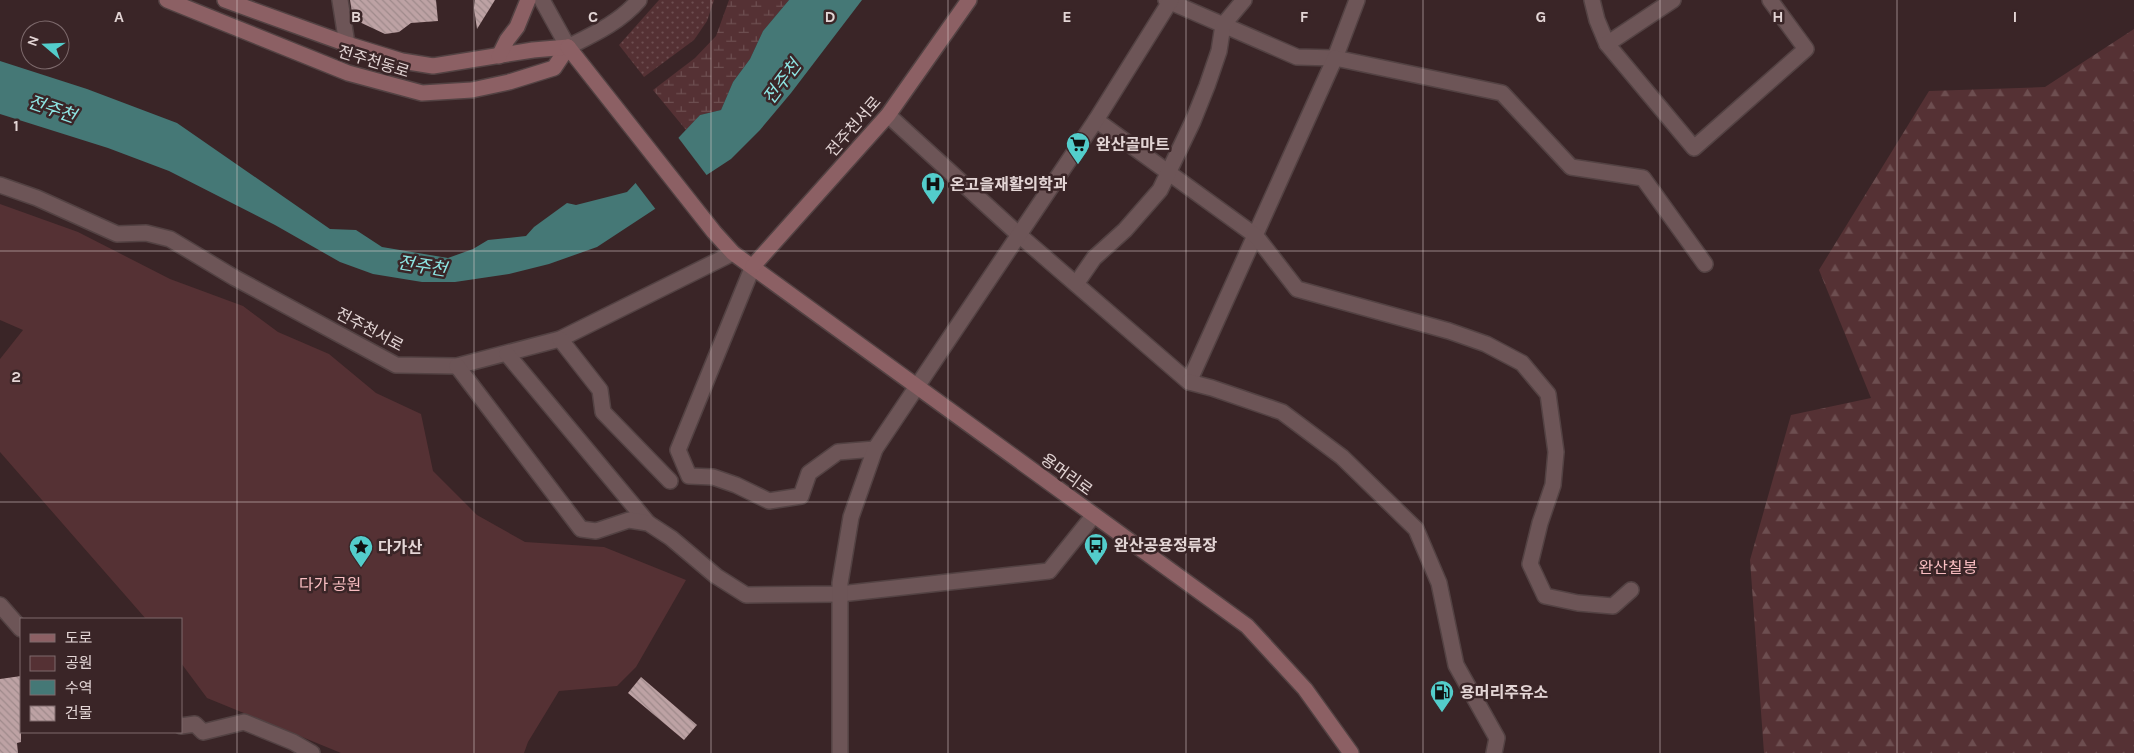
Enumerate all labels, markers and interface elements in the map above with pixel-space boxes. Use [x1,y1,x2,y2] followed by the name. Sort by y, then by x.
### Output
[114,7,124,26] text: A
[351,7,361,26] text: B
[588,7,598,26] text: C
[825,7,836,26] text: D
[1062,7,1072,26] text: E
[1300,7,1309,26] text: F
[1536,7,1546,26] text: G
[1772,7,1784,26] text: H
[2013,7,2017,26] text: I
[20,20,70,70] north arrow
[24,33,43,48] text: N
[336,42,412,81] street label: 전주천동로
[758,54,807,108] water label: 전주천
[25,91,81,128] water label: 전주천
[822,92,885,160] street label: 전주천서로
[13,116,19,135] text: 1
[1065,131,1091,165] supermarket icon: 완산골마트
[1096,135,1170,154] place label: 완산골마트
[920,171,946,205] hospital icon: 온고을재활의학과
[950,175,1068,194] place label: 온고을재활의학과
[396,251,451,281] water label: 전주천
[333,304,407,355] street label: 전주천서로
[11,367,21,386] text: 2
[1037,449,1096,500] street label: 용머리로
[1083,532,1109,566] bus stop icon: 완산공용정류장
[348,534,374,568] place icon: 다가산
[1114,536,1217,555] place label: 완산공용정류장
[378,538,422,557] place label: 다가산
[1919,558,1977,577] park label: 완산칠봉
[299,575,361,594] park label: 다가 공원
[20,618,182,733] legend
[65,629,93,647] text: 도로
[65,654,93,672] text: 공원
[65,679,93,697] text: 수역
[1429,679,1455,713] fuel station icon: 용머리주유소
[1460,683,1549,702] place label: 용머리주유소
[65,704,93,722] text: 건물

